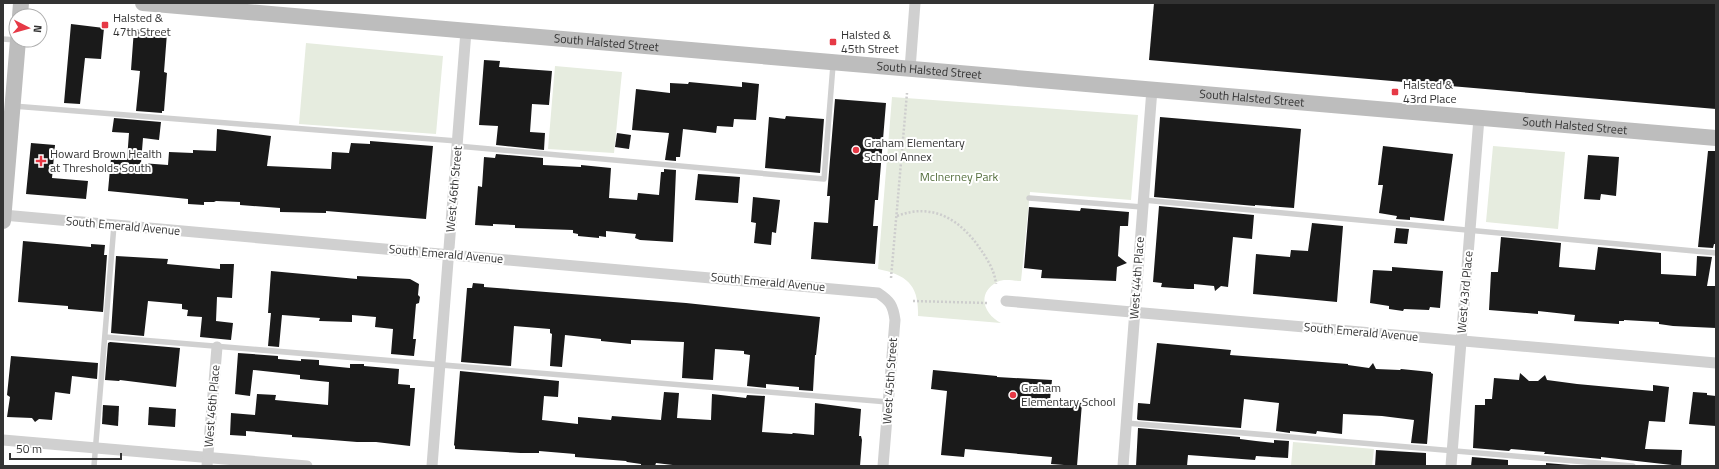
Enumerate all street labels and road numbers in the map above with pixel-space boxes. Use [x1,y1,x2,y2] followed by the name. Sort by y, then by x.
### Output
[553,28,660,56] street label: South Halsted Street
[876,56,983,84] street label: South Halsted Street
[1199,84,1306,112] street label: South Halsted Street
[1522,111,1629,139] street label: South Halsted Street
[440,144,467,233] street label: West 46th Street
[65,211,181,240] street label: South Emerald Avenue
[1124,236,1149,320] street label: West 44th Place
[388,239,504,268] street label: South Emerald Avenue
[1451,250,1478,334] street label: West 43rd Place
[710,267,826,296] street label: South Emerald Avenue
[1303,317,1419,346] street label: South Emerald Avenue
[877,336,902,425] street label: West 45th Street
[198,364,225,448] street label: West 46th Place

